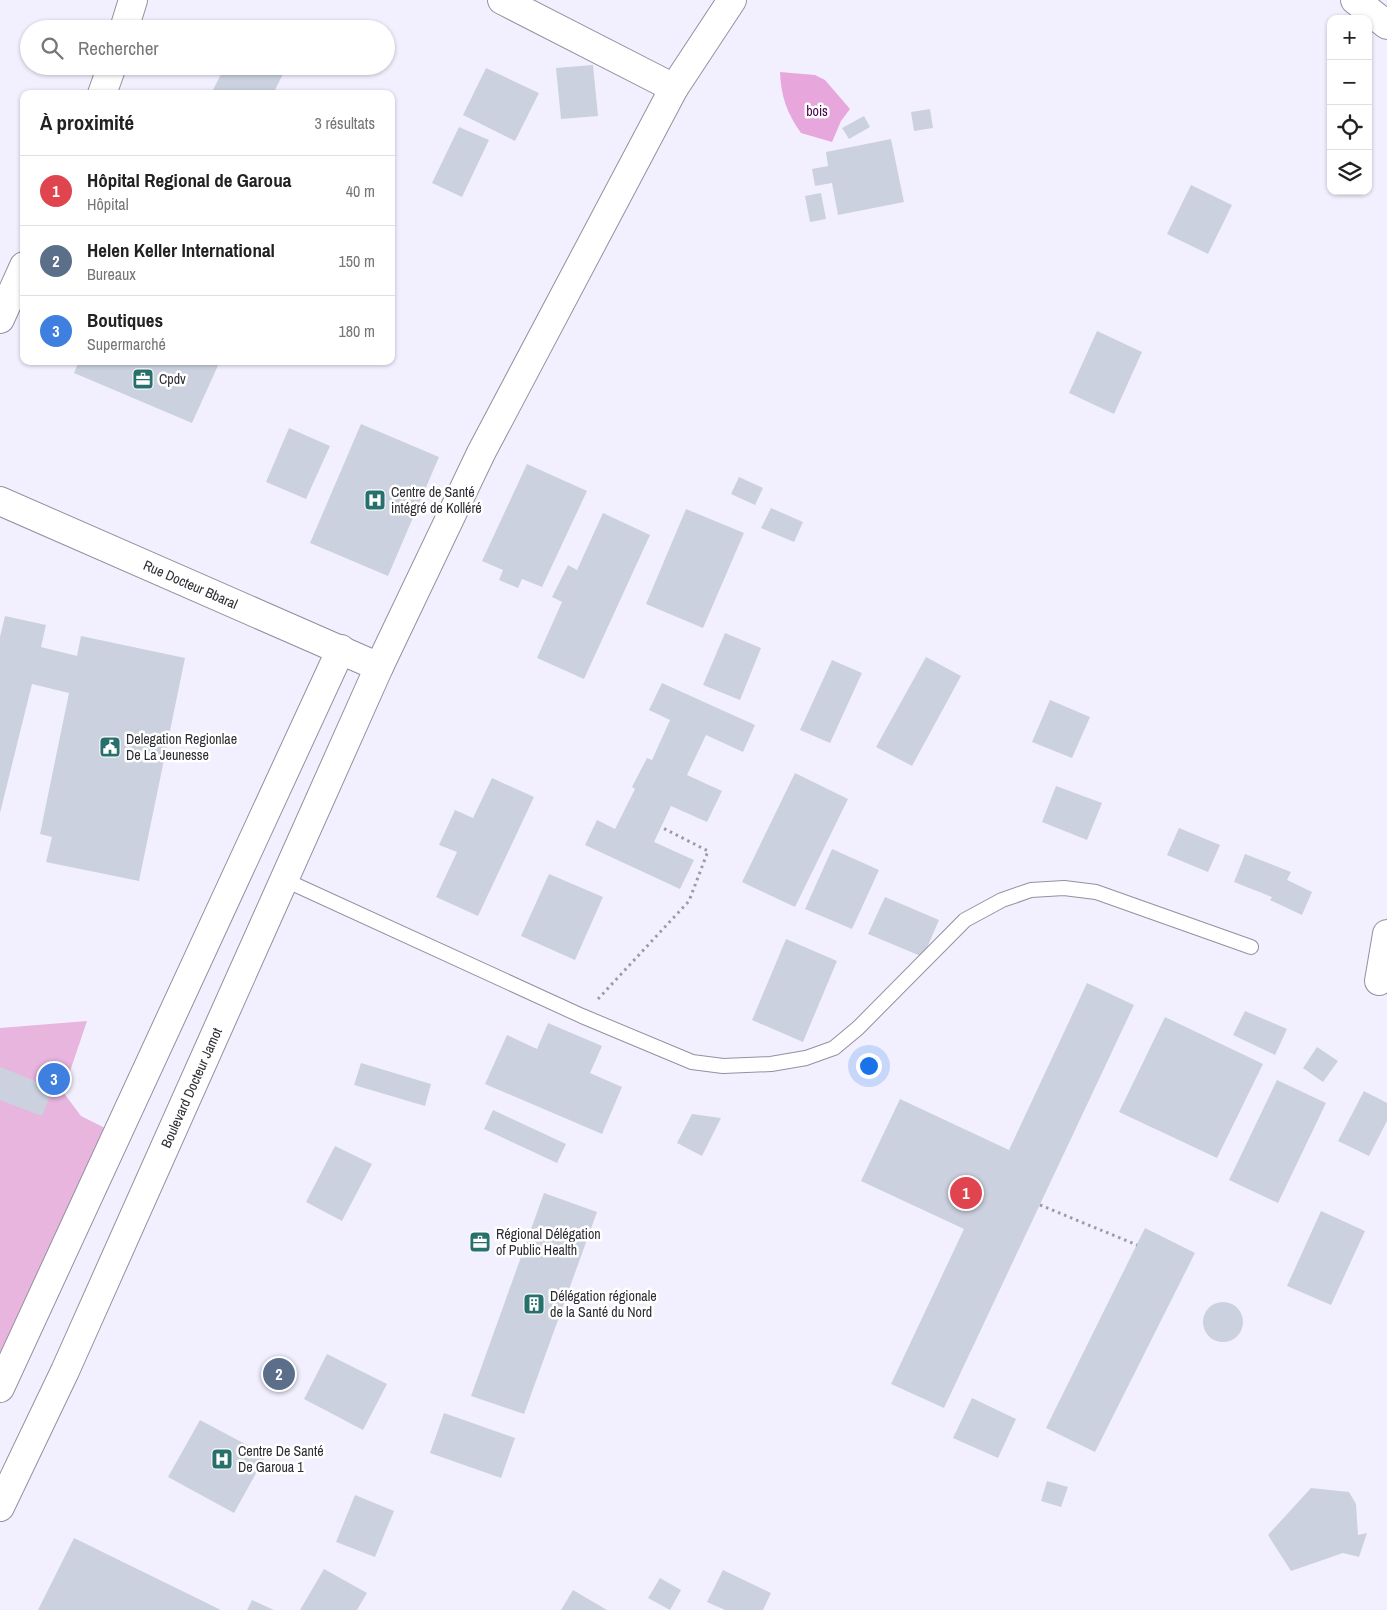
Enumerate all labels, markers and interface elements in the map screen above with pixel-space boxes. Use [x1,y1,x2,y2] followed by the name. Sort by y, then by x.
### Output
[1327,15,1372,195] map controls
[1327,15,1372,60] button: +
[20,20,395,75] search box
[38,34,66,62] icon: search
[78,35,159,61] text: Rechercher
[1327,60,1372,105] button: −
[806,102,828,120] park label: bois
[1327,105,1372,150] button: locate
[40,108,134,137] text: À proximité
[314,112,375,134] text: 3 résultats
[1327,150,1372,195] button: layers
[87,167,291,193] text: Hôpital Regional de Garoua
[52,180,60,202] text: 1
[346,180,375,202] text: 40 m
[87,193,129,215] text: Hôpital
[87,237,275,263] text: Helen Keller International
[52,250,60,272] text: 2
[339,250,375,272] text: 150 m
[87,263,136,285] text: Bureaux
[87,307,163,333] text: Boutiques
[52,320,60,342] text: 3
[339,320,375,342] text: 180 m
[87,333,166,355] text: Supermarché
[131,367,155,391] office icon: Cpdv
[159,370,186,388] place label: Cpdv
[391,483,482,517] place label: Centre de Santé intégré de Kolléré
[363,488,387,512] hospital icon: Centre de Santé intégré de Kolléré
[141,556,240,613] street label: Rue Docteur Bbaral
[126,730,237,764] place label: Delegation Regionlae De La Jeunesse
[98,735,122,759] public building icon: Delegation Regionlae De La Jeunesse
[157,1025,226,1151] street label: Boulevard Docteur Jamot
[856,1053,882,1079] your location
[38,1060,70,1098] pin: 3
[950,1174,982,1212] pin: 1
[496,1225,601,1259] place label: Régional Délégation of Public Health
[468,1230,492,1254] office icon: Régional Délégation of Public Health
[550,1287,657,1321] place label: Délégation régionale de la Santé du Nord
[522,1292,546,1316] building icon: Délégation régionale de la Santé du Nord
[263,1355,295,1393] pin: 2
[238,1442,324,1476] place label: Centre De Santé De Garoua 1
[210,1447,234,1471] hospital icon: Centre De Santé De Garoua 1

